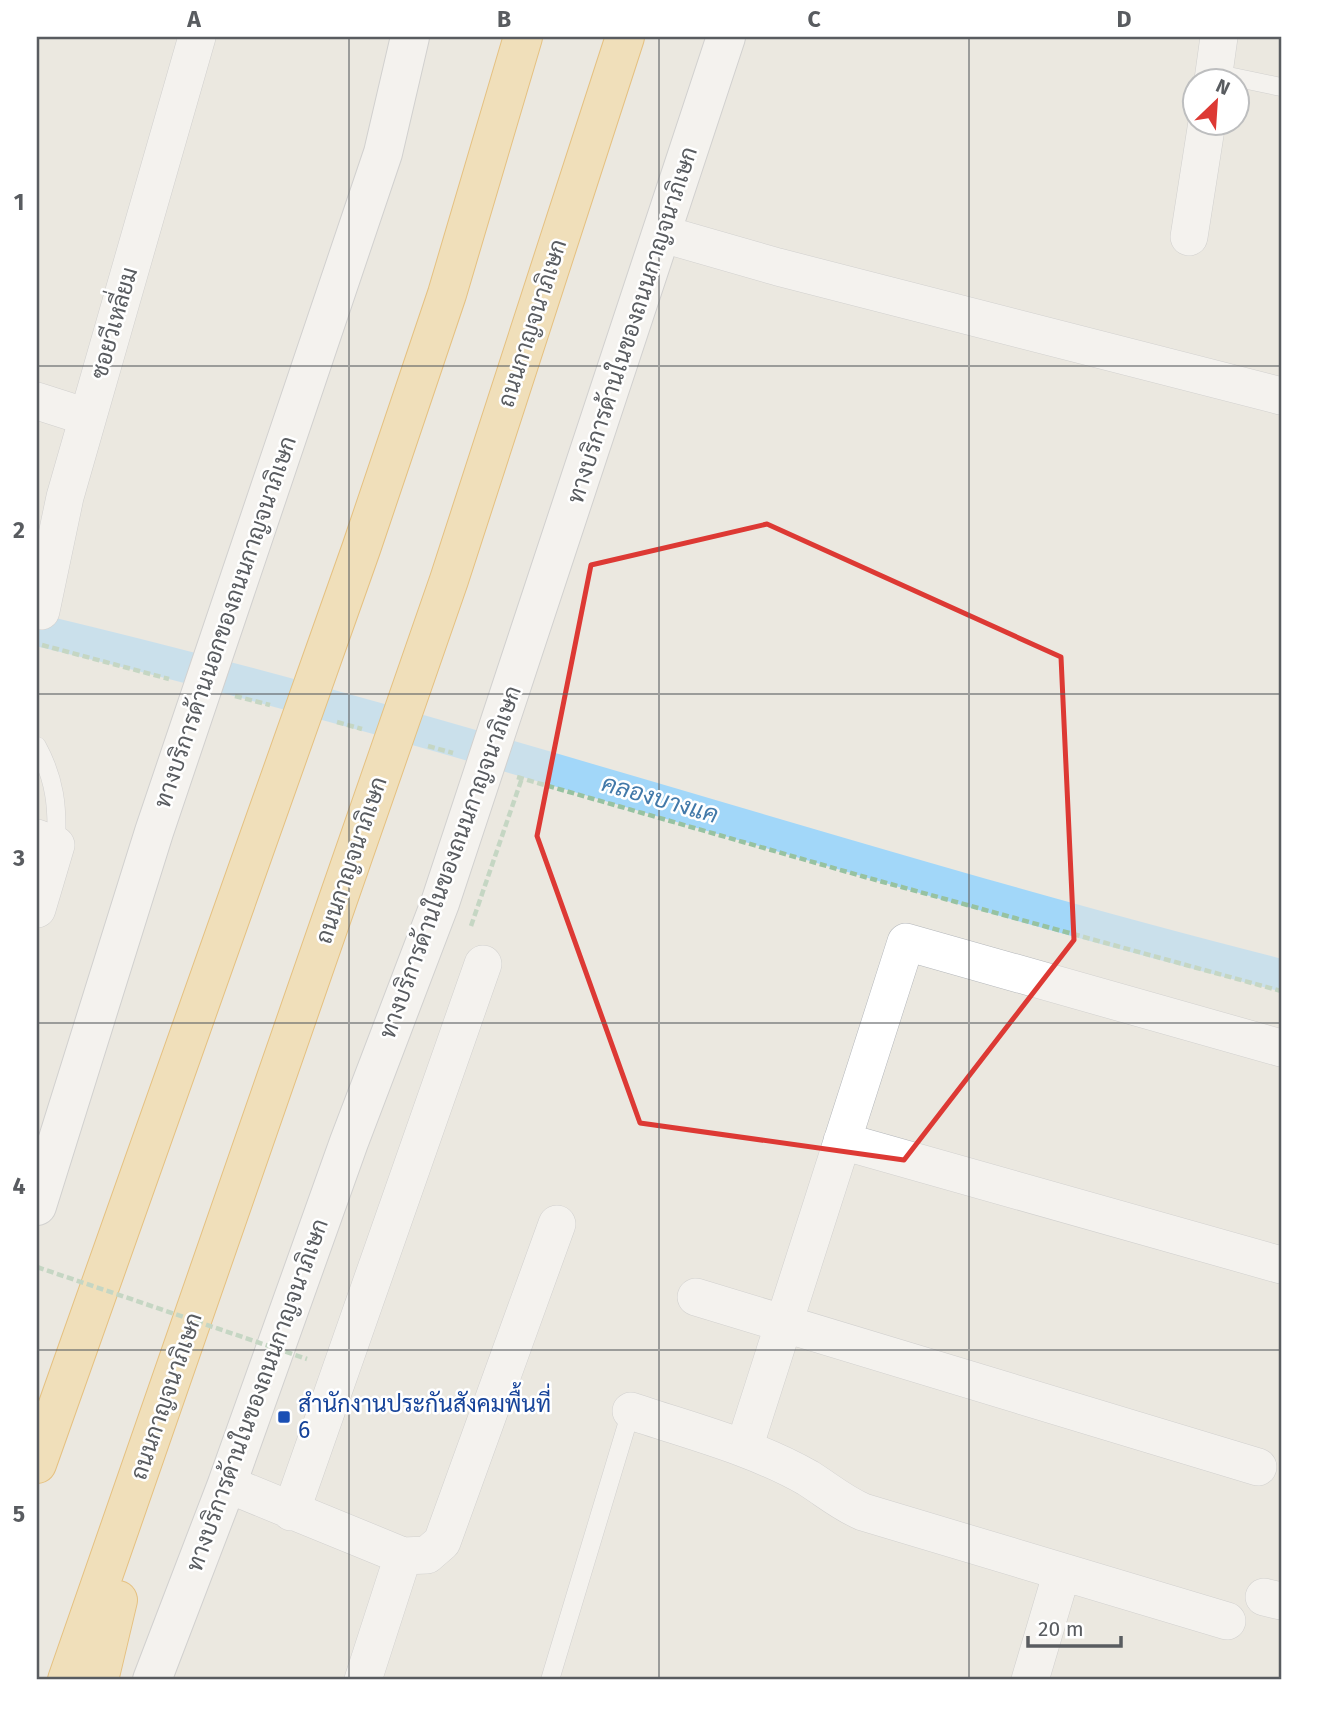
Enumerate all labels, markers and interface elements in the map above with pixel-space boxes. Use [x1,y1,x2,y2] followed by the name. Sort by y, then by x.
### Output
[186,5,201,33] text: A
[497,5,511,33] text: B
[807,5,821,33] text: C
[1117,5,1132,33] text: D
[1182,66,1252,136] north arrow
[1212,74,1234,100] text: N
[559,142,703,507] street label: ทางบริการด้านในของถนนกาญจนาภิเษก
[14,188,24,216] text: 1
[492,236,572,410] street label: ถนนกาญจนาภิเษก
[78,262,143,382] street label: ซอยวีเหลี่ยม
[147,432,302,812] street label: ทางบริการด้านนอกของถนนกาญจนาภิเษก
[13,516,25,544] text: 2
[371,681,527,1042] street label: ทางบริการด้านในของถนนกาญจนาภิเษก
[599,769,721,829] water label: คลองบางแค
[309,773,393,947] street label: ถนนกาญจนาภิเษก
[12,844,25,872] text: 3
[13,1172,26,1200] text: 4
[178,1214,334,1575] street label: ทางบริการด้านในของถนนกาญจนาภิเษก
[124,1309,208,1483] street label: ถนนกาญจนาภิเษก
[298,1382,551,1444] place label: สำนักงานประกันสังคมพื้นที่ 6
[276,1409,292,1425] marker: สำนักงานประกันสังคมพื้นที่ 6
[13,1500,25,1528] text: 5
[1028,1605,1120,1649] scale bar
[1038,1616,1084,1642] text: 20 m

